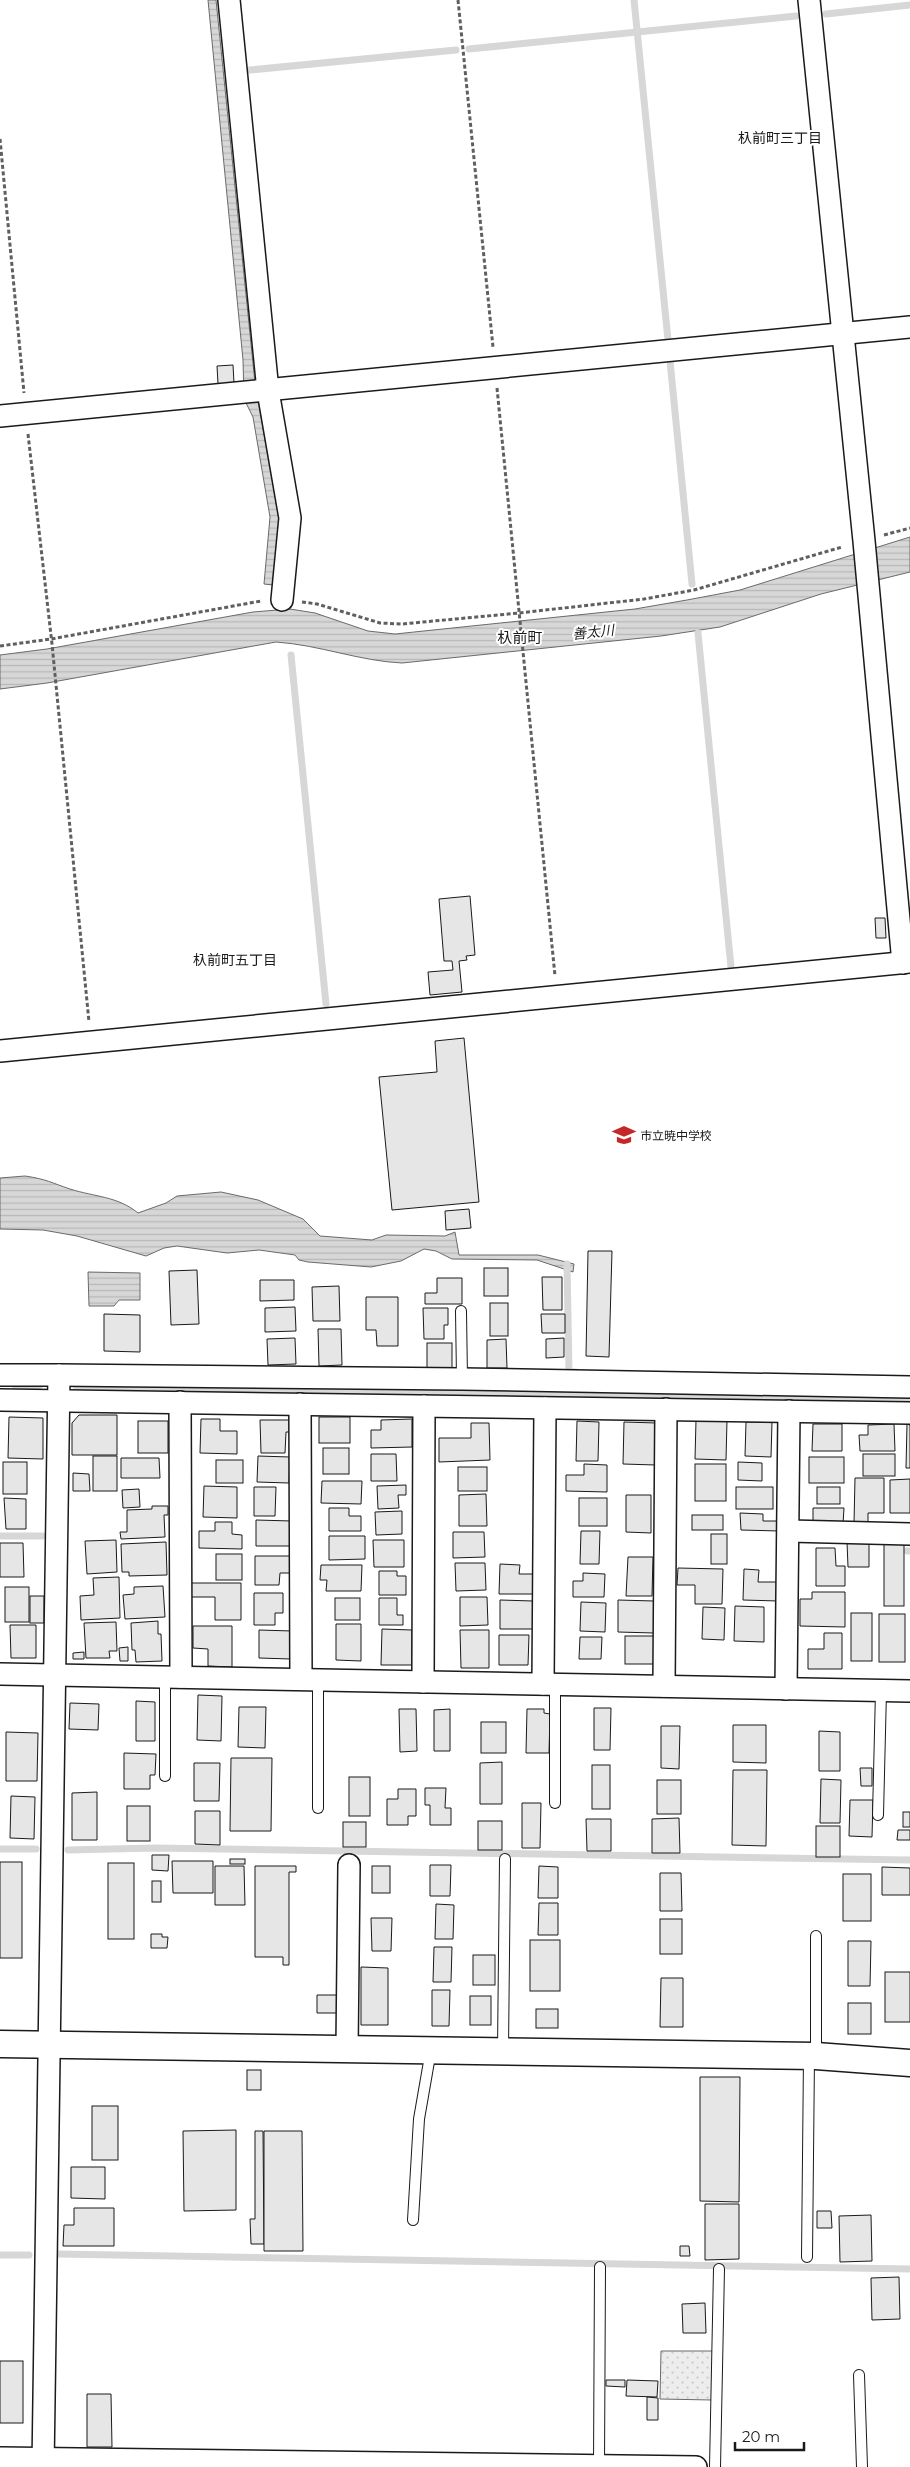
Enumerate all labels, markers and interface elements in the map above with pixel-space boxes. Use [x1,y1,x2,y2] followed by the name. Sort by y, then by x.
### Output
[738,129,822,147] district label: 杁前町三丁目
[571,621,617,643] water label: 善太川
[497,628,543,647] district label: 杁前町
[193,951,277,969] district label: 杁前町五丁目
[611,1122,637,1148] school or university icon: 市立暁中学校
[640,1128,712,1143] place label: 市立暁中学校
[735,2420,804,2452] scale bar
[742,2427,780,2446] text: 20 m

